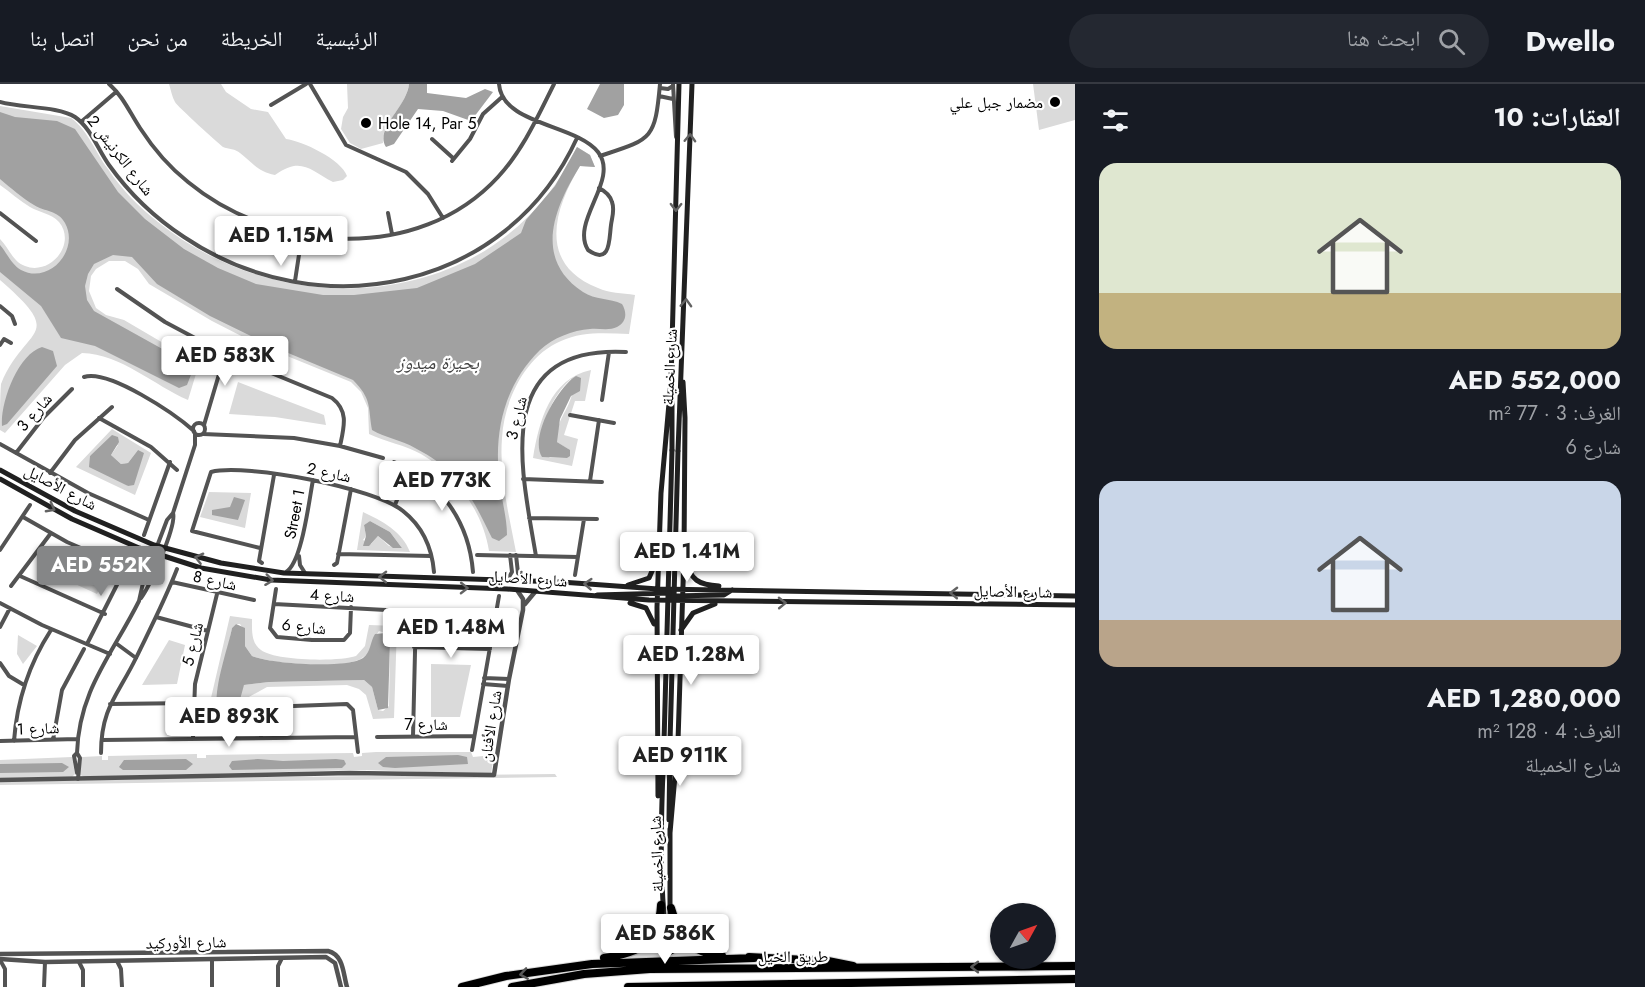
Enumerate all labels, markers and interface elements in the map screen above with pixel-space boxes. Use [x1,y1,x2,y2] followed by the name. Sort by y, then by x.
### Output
[1069,14,1489,68] search box
[1525,21,1615,62] text: Dwello
[1347,22,1420,54] text: ابحث هنا
[30,24,94,54] text: اتصل بنا
[127,24,188,54] text: من نحن
[221,24,283,54] text: الخريطة
[316,24,378,54] text: الرئيسية
[1435,25,1468,58] icon: search
[950,91,1043,115] place label: مضمار جبل علي
[1048,95,1062,109] marker: مضمار جبل علي
[1493,98,1621,136] text: العقارات: 10
[1099,104,1132,137] icon: filters
[82,110,159,200] street label: شارع الكرنيش 2
[378,112,476,135] place label: Hole 14, Par 5
[359,116,373,130] marker: Hole 14, Par 5
[684,134,696,143] one-way arrow
[669,202,682,211] one-way arrow
[1306,202,1414,310] icon: home
[212,216,350,267] pin: AED 1.15M
[229,221,333,250] text: AED 1.15M
[679,298,692,307] one-way arrow
[656,328,683,406] street label: شارع الخميلة
[163,336,287,387] pin: AED 583K
[175,341,275,370] text: AED 583K
[395,350,480,376] water label: بحيرة ميدوز
[1449,361,1621,399] text: AED 552,000
[11,388,57,436] street label: شارع 3
[500,394,533,442] street label: شارع 3
[1488,399,1621,428] text: الغرف: 3 · 77 m²
[1565,433,1621,462] text: شارع 6
[305,457,353,488] street label: شارع 2
[21,459,101,516] street label: شارع الأصايل
[380,461,504,512] pin: AED 773K
[393,466,491,495] text: AED 773K
[278,487,311,541] street label: Street 1
[44,501,55,512] one-way arrow
[1306,520,1414,628] icon: home
[618,532,756,583] pin: AED 1.41M
[634,537,740,566] text: AED 1.41M
[39,546,163,597] pin: AED 552K
[51,551,151,580] text: AED 552K
[194,553,204,565] one-way arrow
[488,564,568,593] street label: شارع الأصايل
[191,565,239,596] street label: شارع 8
[379,571,388,584] one-way arrow
[265,573,274,586] one-way arrow
[584,577,593,590] one-way arrow
[973,579,1053,604] street label: شارع الأصايل
[460,582,469,594] one-way arrow
[309,583,355,608] street label: شارع 4
[949,587,958,600] one-way arrow
[777,596,786,609] one-way arrow
[382,608,520,659] pin: AED 1.48M
[281,613,327,640] street label: شارع 6
[397,613,505,642] text: AED 1.48M
[176,620,209,668] street label: شارع 5
[622,635,760,686] pin: AED 1.28M
[637,640,745,669] text: AED 1.28M
[1427,679,1621,717] text: AED 1,280,000
[473,689,507,764] street label: شارع الأفنان
[167,697,291,748] pin: AED 893K
[179,702,279,731] text: AED 893K
[404,713,448,736] street label: شارع 7
[16,716,60,741] street label: شارع 1
[1477,717,1621,746] text: الغرف: 4 · 128 m²
[618,736,742,787] pin: AED 911K
[632,741,728,770] text: AED 911K
[1525,751,1621,780] text: شارع الخميلة
[644,815,669,893] street label: شارع الخميلة
[990,903,1056,969] north arrow
[990,903,1056,969] map controls
[603,914,727,965] pin: AED 586K
[615,919,715,948] text: AED 586K
[145,930,227,955] street label: شارع الأوركيد
[758,945,828,968] street label: طريق الخيل
[970,961,979,973] one-way arrow
[519,967,528,979] one-way arrow

